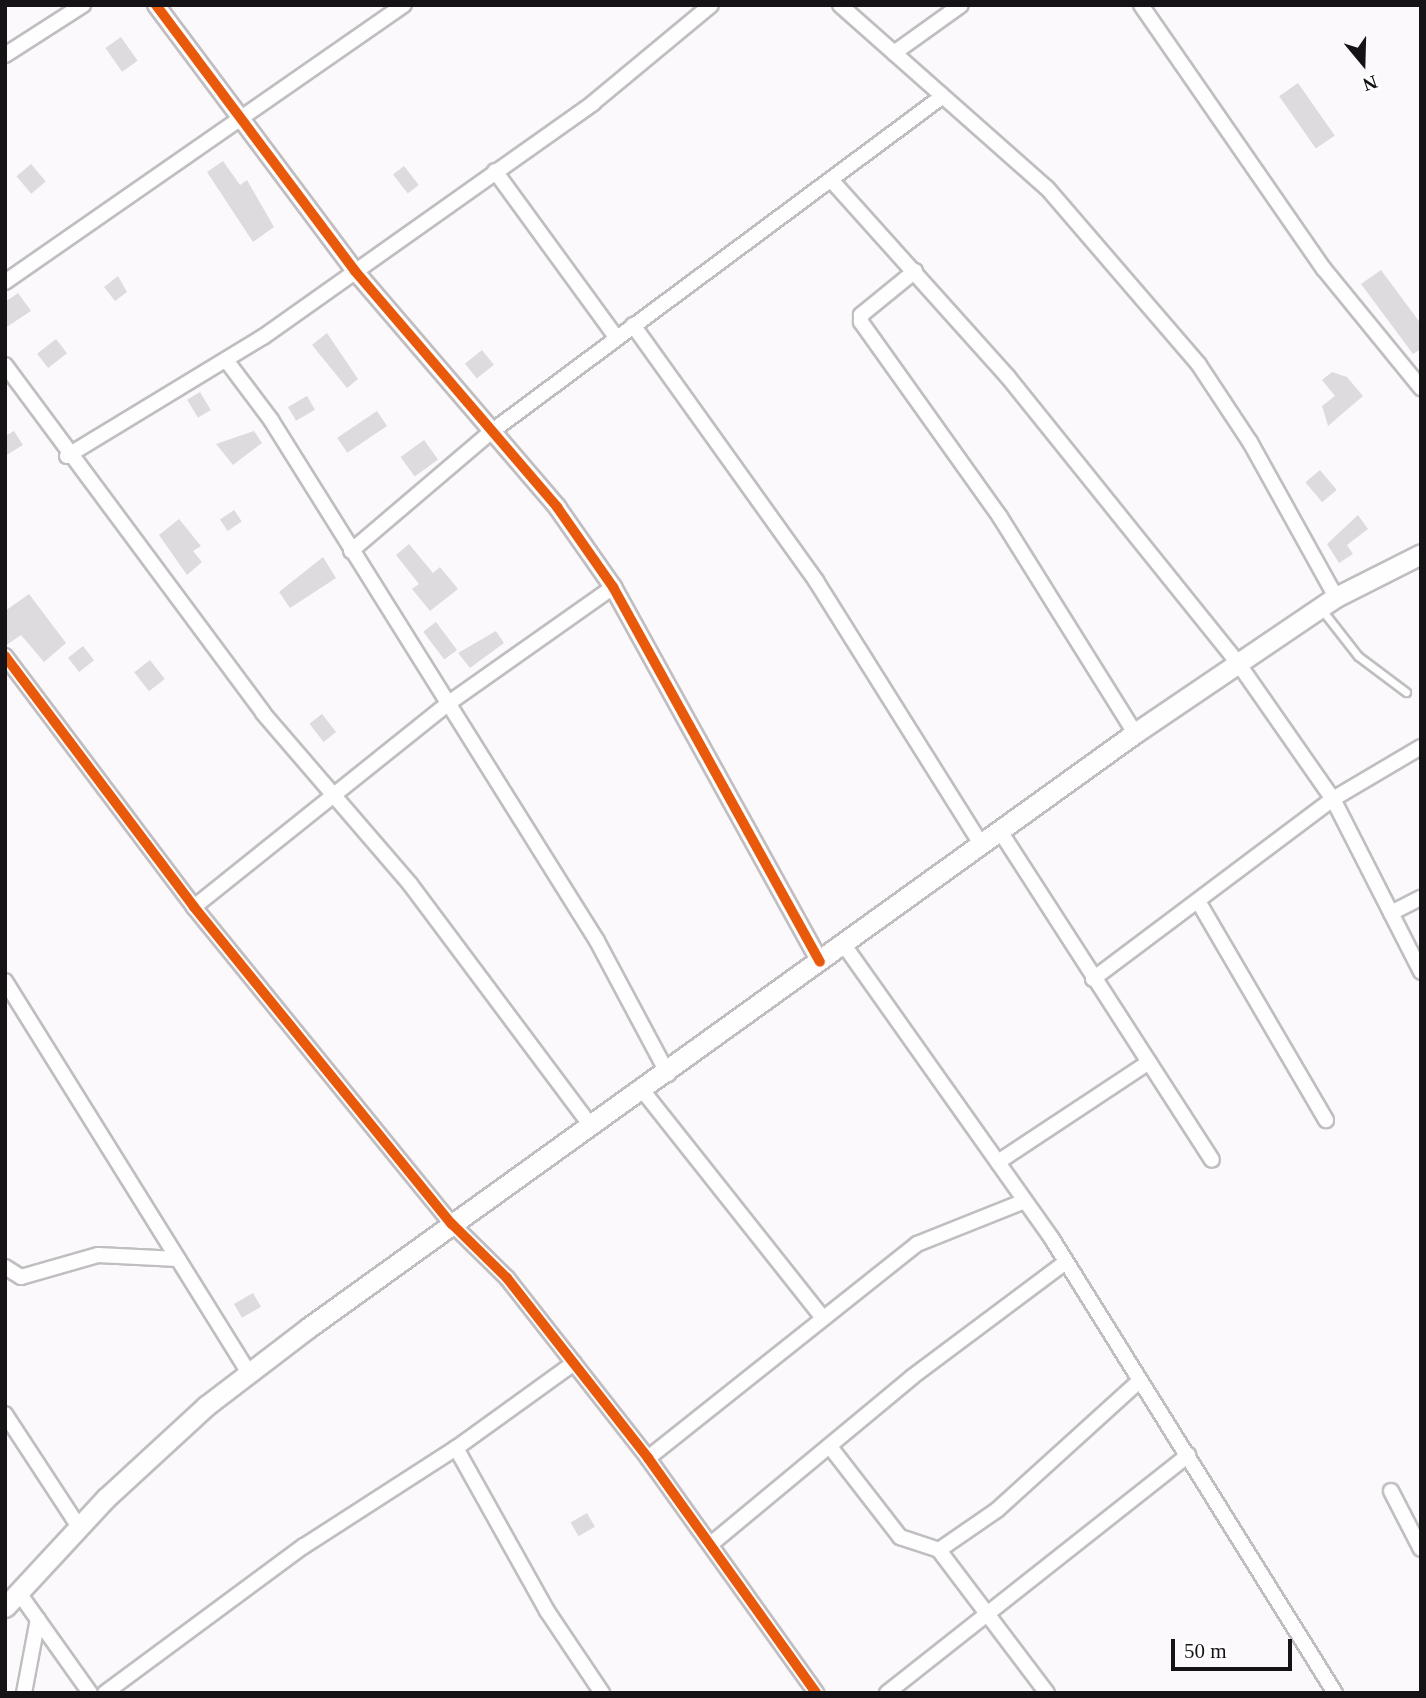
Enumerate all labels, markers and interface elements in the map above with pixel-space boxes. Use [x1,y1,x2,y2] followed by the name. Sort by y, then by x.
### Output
[1328,28,1398,98] north arrow
[1360,71,1380,95] text: N
[1174,1624,1295,1668] scale bar
[1184,1639,1227,1663] text: 50 m

